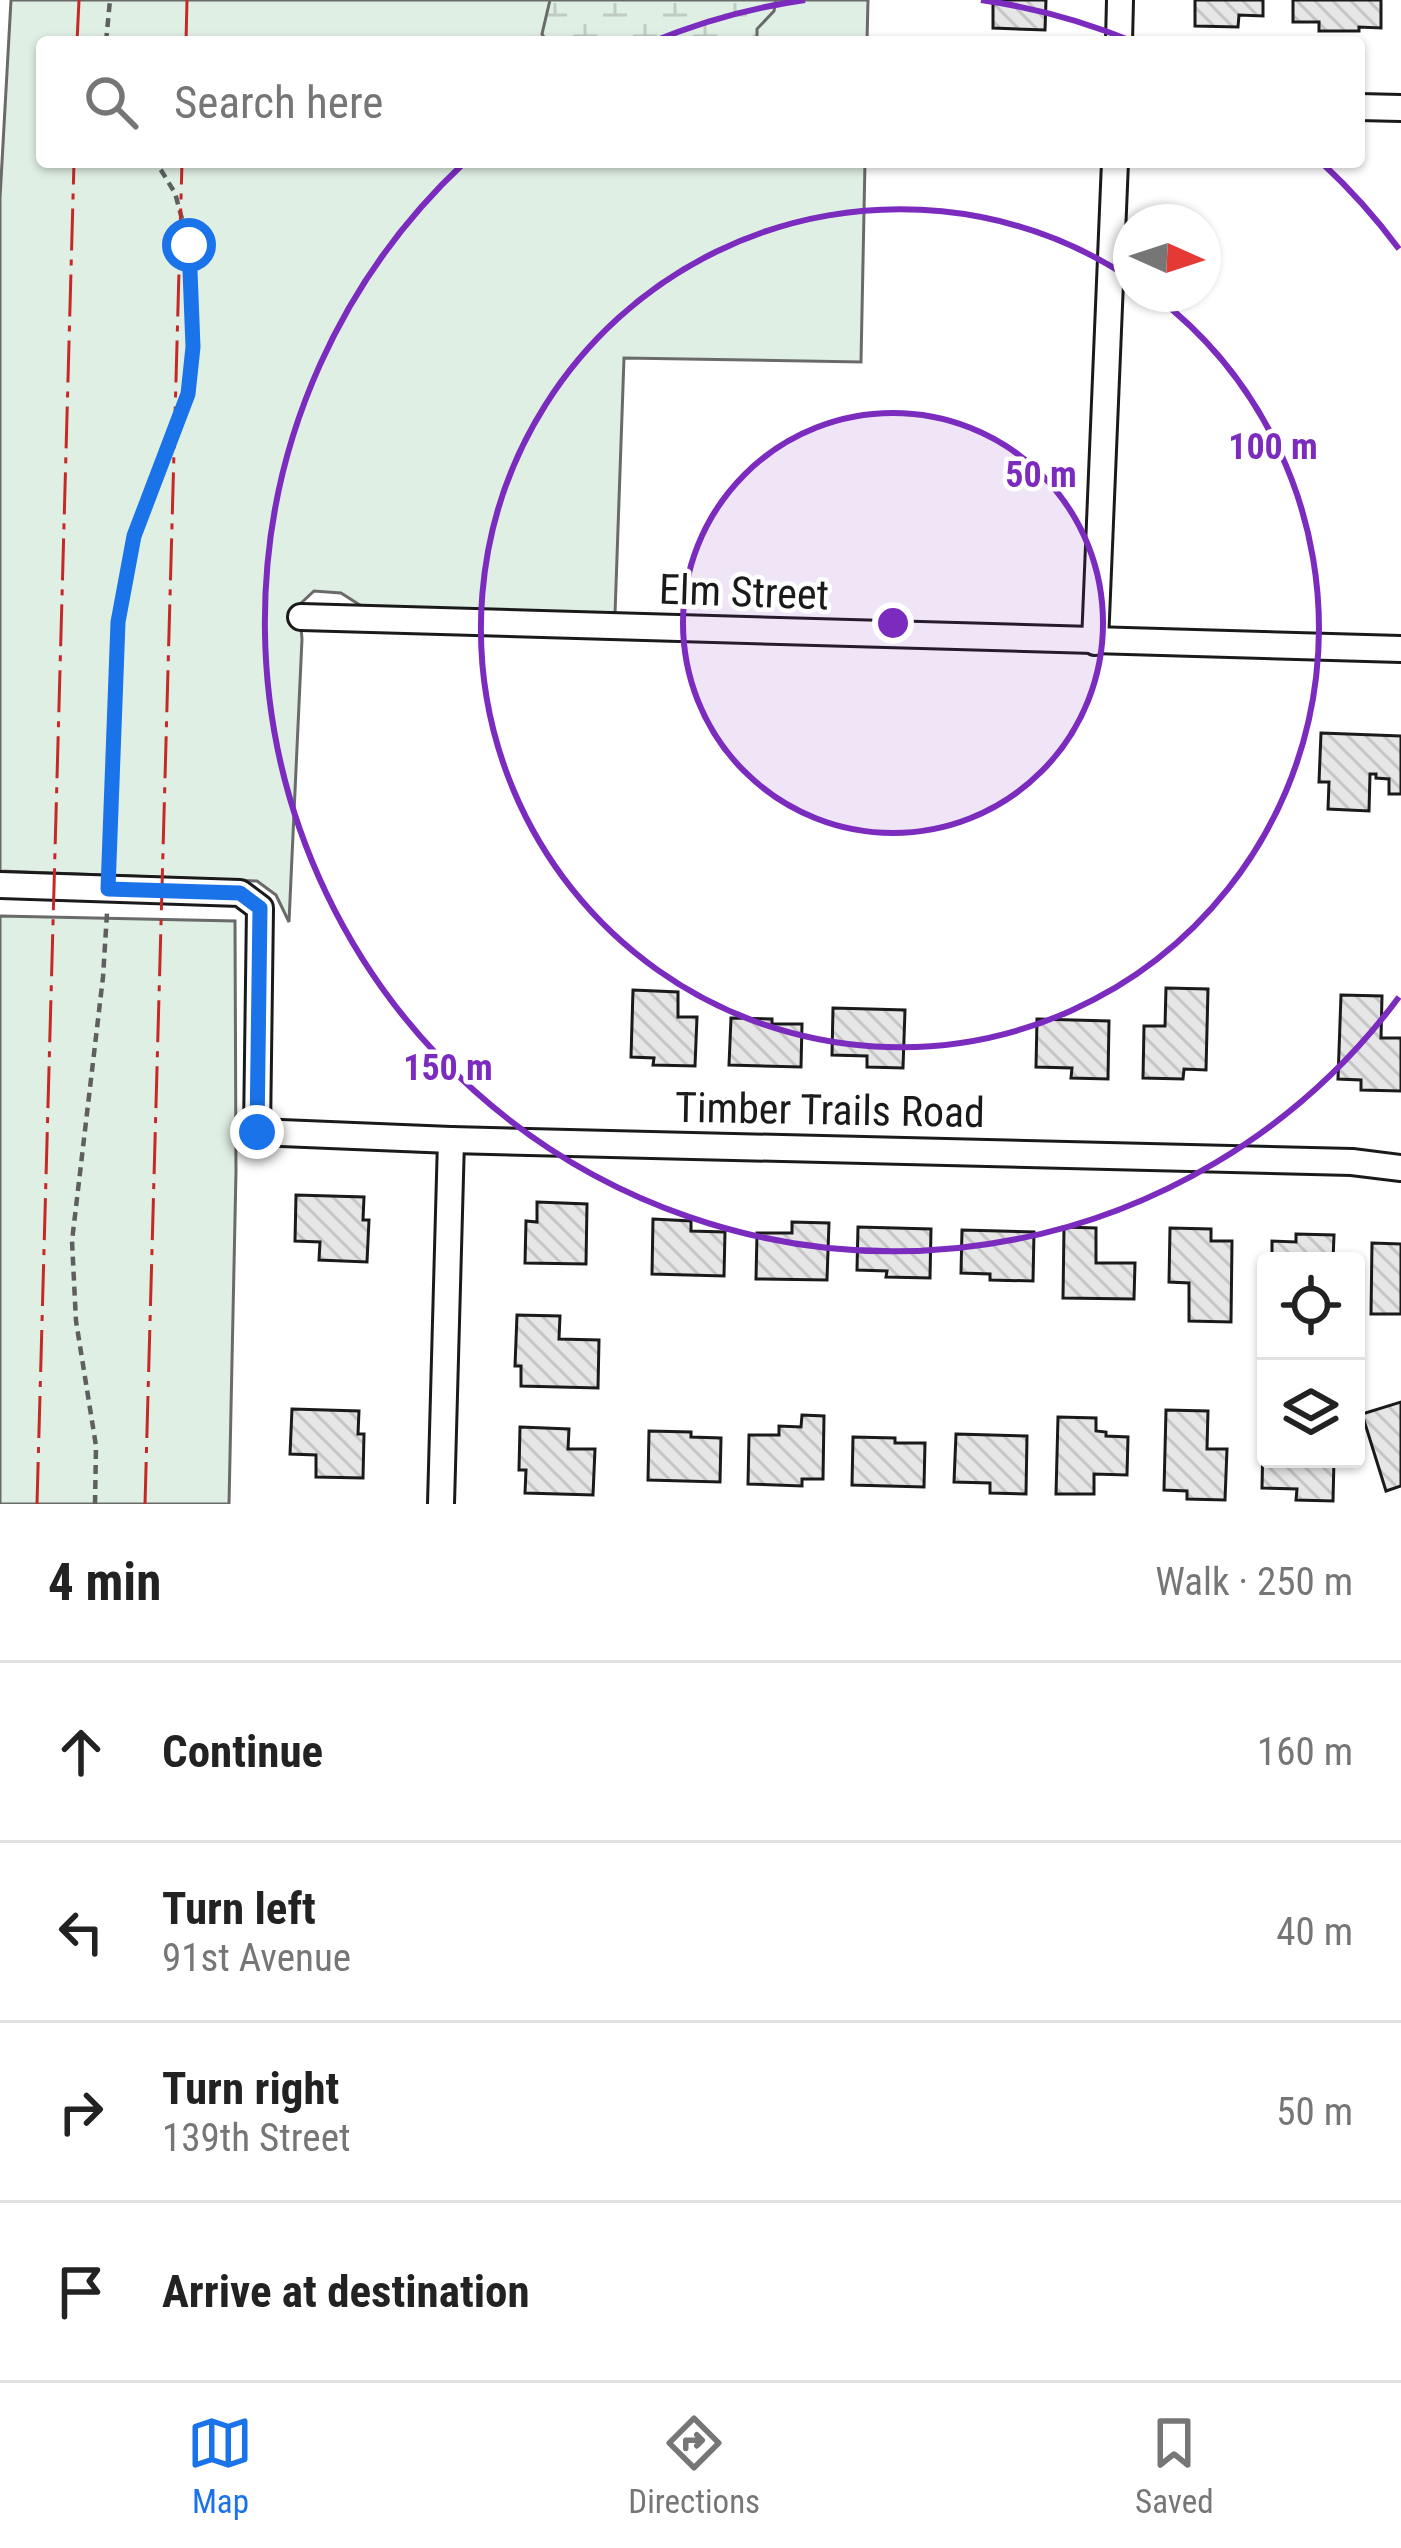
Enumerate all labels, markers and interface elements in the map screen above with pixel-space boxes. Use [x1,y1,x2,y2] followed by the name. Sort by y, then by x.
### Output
[36,36,1365,168] search box
[78,69,144,135] icon: search
[174,76,383,129] text: Search here
[1113,204,1221,312] north arrow
[162,218,216,272] route start
[1228,426,1318,468] text: 100 m
[1005,454,1077,496] text: 50 m
[658,565,830,619] street label: Elm Street
[872,602,914,644] centre of rings
[403,1047,493,1089] text: 150 m
[675,1083,985,1137] street label: Timber Trails Road
[230,1105,284,1159] route end
[1257,1252,1365,1468] map controls
[1257,1252,1365,1360] button: locate
[1257,1360,1365,1468] button: layers
[48,1553,161,1612] text: 4 min
[1155,1559,1353,1605] text: Walk · 250 m
[48,1719,114,1785] icon: ahead
[162,1725,323,1778] text: Continue
[1257,1729,1353,1775] text: 160 m
[162,1882,316,1935] text: Turn left
[48,1899,114,1965] icon: left
[1276,1909,1353,1955] text: 40 m
[162,1935,351,1981] text: 91st Avenue
[162,2062,339,2115] text: Turn right
[48,2079,114,2145] icon: right
[1276,2089,1353,2135] text: 50 m
[162,2115,350,2161] text: 139th Street
[48,2259,114,2325] icon: arrive
[162,2265,530,2318] text: Arrive at destination
[187,2410,253,2521] tab: Map
[628,2410,760,2521] tab: Directions
[1135,2410,1214,2521] tab: Saved

